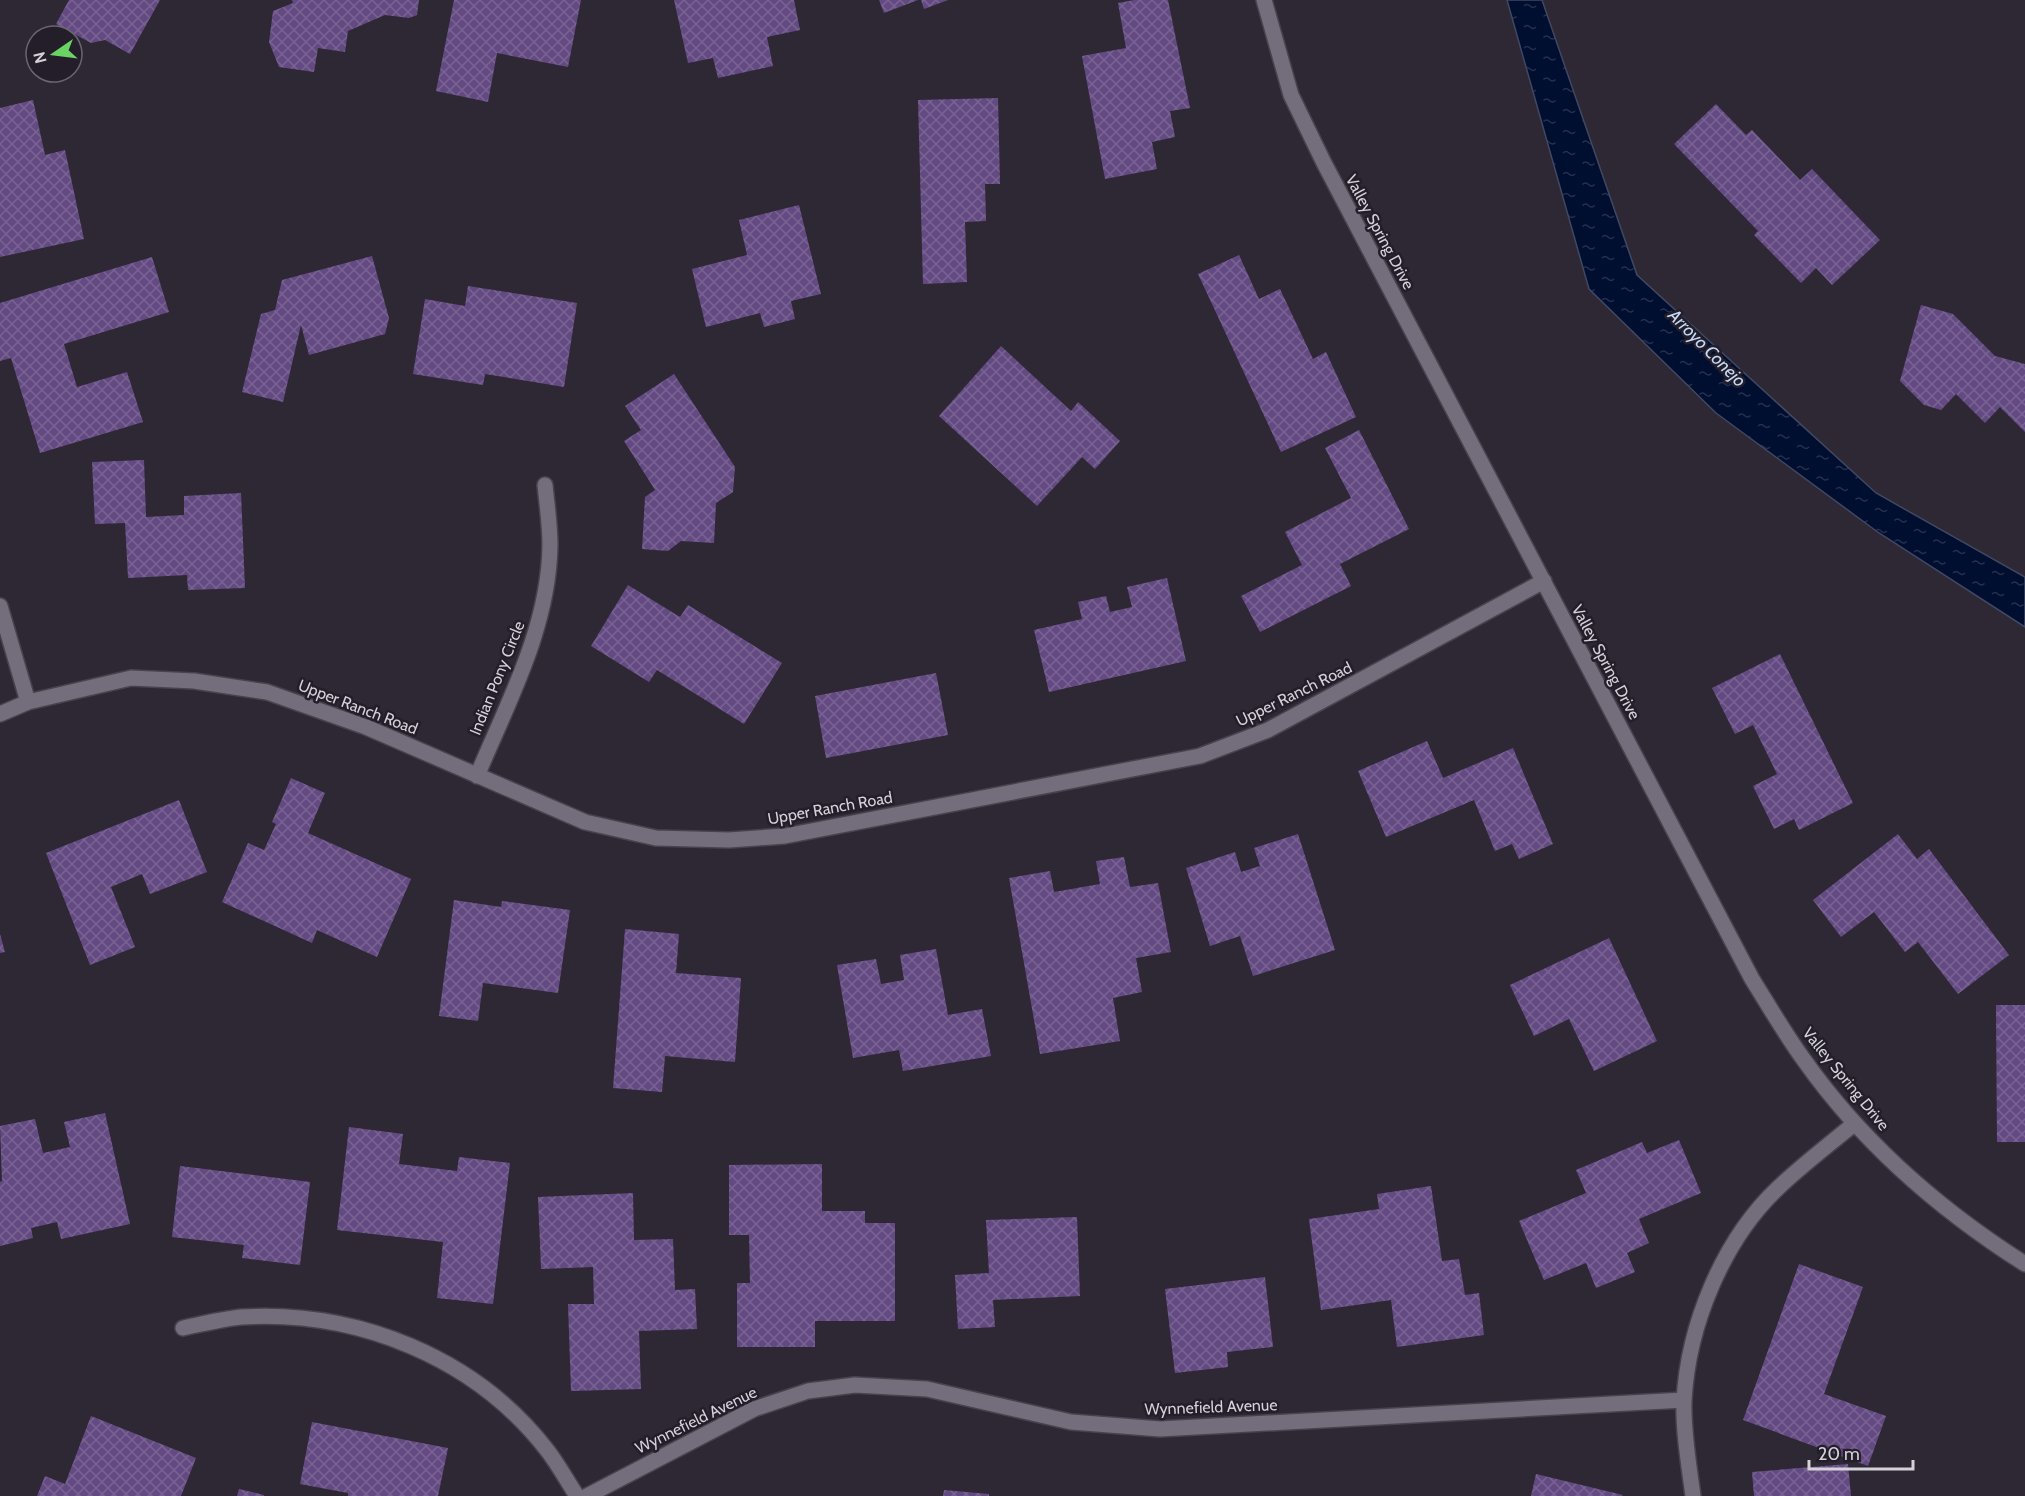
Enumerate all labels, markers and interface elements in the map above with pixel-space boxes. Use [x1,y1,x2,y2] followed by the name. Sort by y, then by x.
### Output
[24,24,84,84] north arrow
[29,50,51,65] text: N
[1342,171,1418,293] street label: Valley Spring Drive
[1663,304,1751,392] water label: Arroyo Conejo
[1568,601,1644,723] street label: Valley Spring Drive
[465,618,529,738] street label: Indian Pony Circle
[1233,658,1355,730] street label: Upper Ranch Road
[296,675,420,739] street label: Upper Ranch Road
[766,788,894,828] street label: Upper Ranch Road
[1799,1024,1893,1134] street label: Valley Spring Drive
[632,1382,760,1458] street label: Wynnefield Avenue
[1144,1395,1278,1419] street label: Wynnefield Avenue
[1809,1433,1912,1471] scale bar
[1818,1443,1860,1465] text: 20 m

